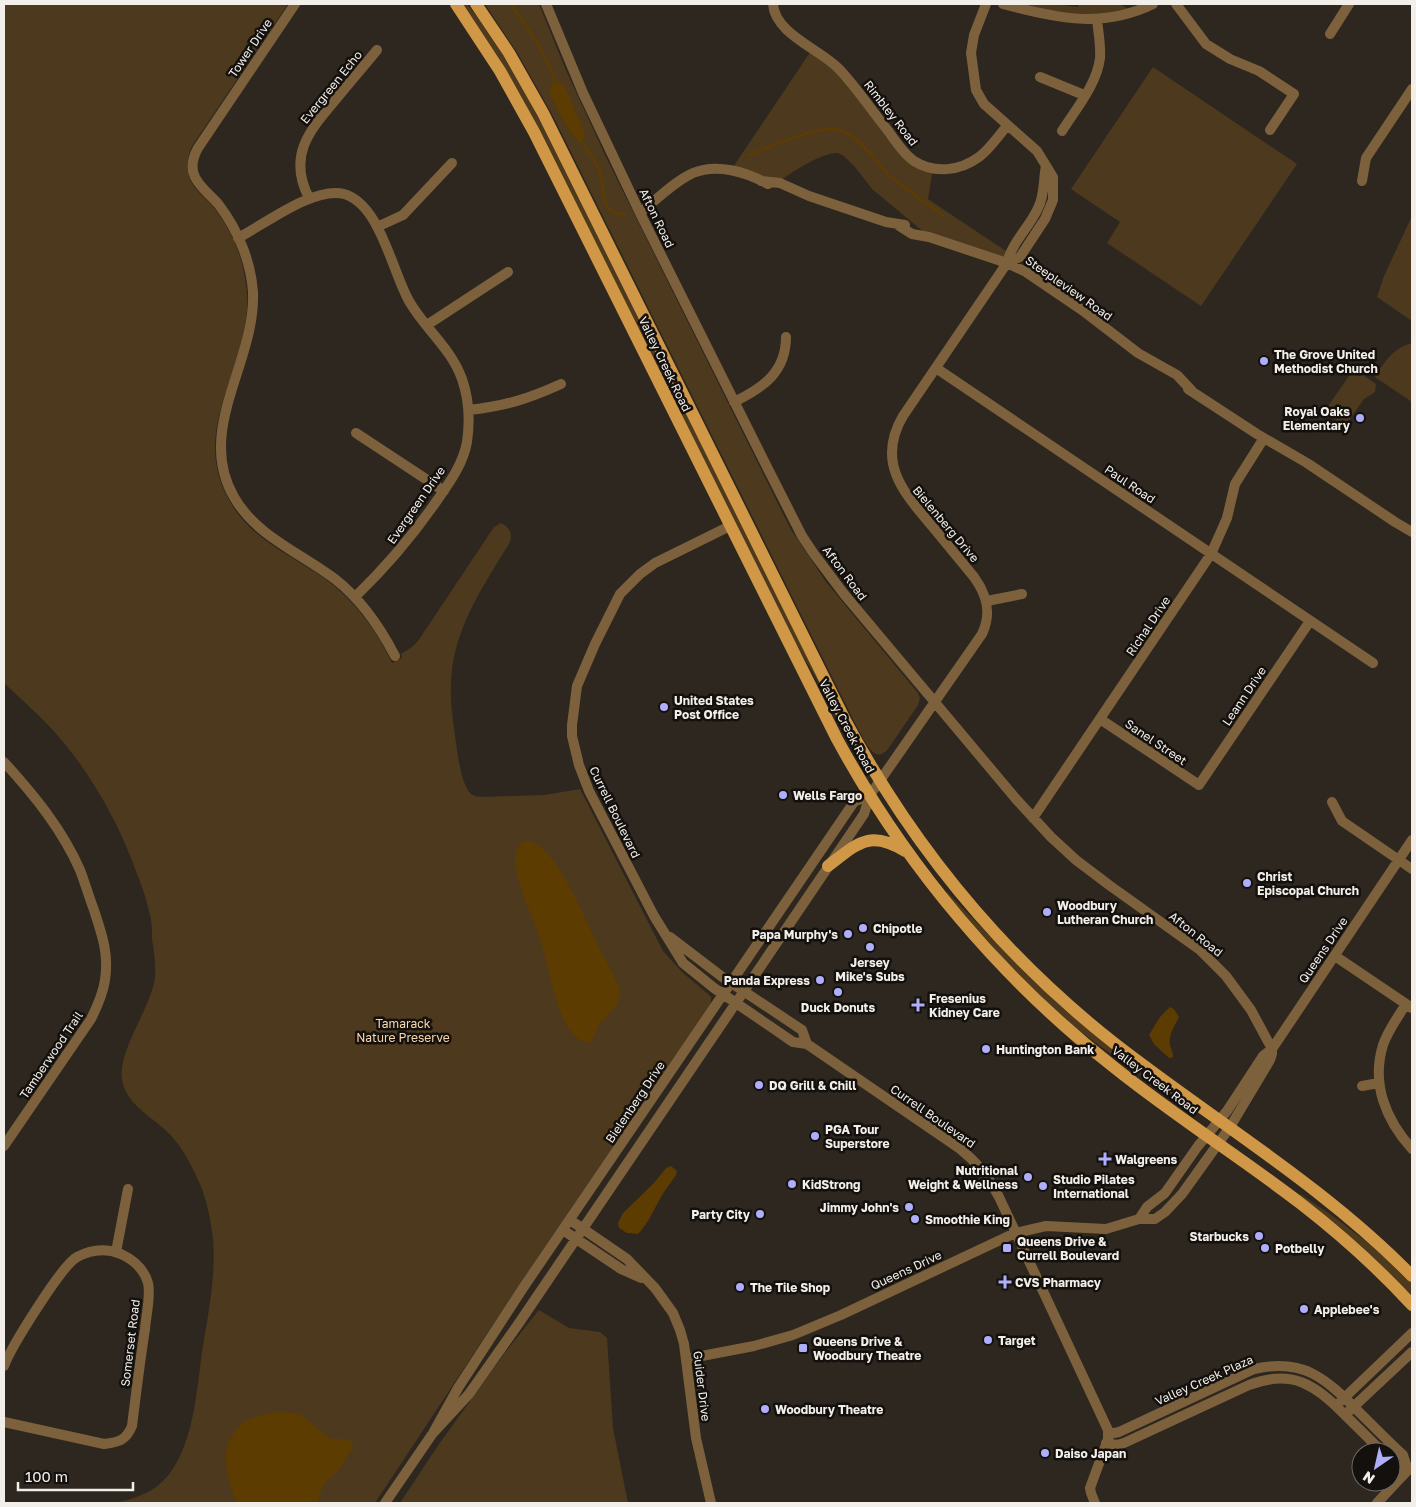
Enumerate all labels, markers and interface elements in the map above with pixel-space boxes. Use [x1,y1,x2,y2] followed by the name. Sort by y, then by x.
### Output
[225,16,275,80] street label: Tower Drive
[297,47,365,127] street label: Evergreen Echo
[861,77,921,149] street label: Rimbley Road
[636,186,678,250] street label: Afton Road
[1023,252,1115,324] street label: Steepleview Road
[635,314,695,414] street label: Valley Creek Road
[1274,347,1378,376] place label: The Grove United Methodist Church
[1258,355,1270,367] marker: The Grove United Methodist Church
[1283,404,1351,433] place label: Royal Oaks Elementary
[1354,412,1366,424] marker: Royal Oaks Elementary
[1102,462,1158,506] street label: Paul Road
[384,463,448,547] street label: Evergreen Drive
[910,483,982,565] street label: Bielenberg Drive
[820,543,870,603] street label: Afton Road
[1123,593,1173,659] street label: Richal Drive
[1219,664,1269,728] street label: Leann Drive
[816,677,878,775] street label: Valley Creek Road
[674,693,754,722] place label: United States Post Office
[658,701,670,713] marker: United States Post Office
[1122,716,1190,768] street label: Sanel Street
[586,764,644,860] street label: Currell Boulevard
[793,788,862,803] place label: Wells Fargo
[777,789,789,801] marker: Wells Fargo
[1257,869,1359,898] place label: Christ Episcopal Church
[1241,877,1253,889] marker: Christ Episcopal Church
[1057,898,1153,927] place label: Woodbury Lutheran Church
[1041,906,1053,918] marker: Woodbury Lutheran Church
[1166,908,1226,960] street label: Afton Road
[1295,914,1351,986] street label: Queens Drive
[873,921,922,936] place label: Chipotle
[857,922,869,934] marker: Chipotle
[752,927,838,942] place label: Papa Murphy's
[842,928,854,940] marker: Papa Murphy's
[864,941,876,953] marker: Jersey Mike's Subs
[835,955,905,984] place label: Jersey Mike's Subs
[724,973,810,988] place label: Panda Express
[814,974,826,986] marker: Panda Express
[832,986,844,998] marker: Duck Donuts
[929,991,1000,1020] place label: Fresenius Kidney Care
[911,998,925,1012] marker: Fresenius Kidney Care
[801,1000,875,1015] place label: Duck Donuts
[16,1008,86,1102] street label: Tamberwood Trail
[356,1016,450,1045] park label: Tamarack Nature Preserve
[996,1042,1094,1057] place label: Huntington Bank
[980,1043,992,1055] marker: Huntington Bank
[1109,1043,1201,1117] street label: Valley Creek Road
[602,1058,668,1146] street label: Bielenberg Drive
[769,1078,856,1093] place label: DQ Grill & Chill
[753,1079,765,1091] marker: DQ Grill & Chill
[888,1081,978,1151] street label: Currell Boulevard
[825,1122,890,1151] place label: PGA Tour Superstore
[809,1130,821,1142] marker: PGA Tour Superstore
[1115,1152,1178,1167] place label: Walgreens
[1099,1153,1111,1165] marker: Walgreens
[908,1163,1018,1192] place label: Nutritional Weight & Wellness
[1022,1171,1034,1183] marker: Nutritional Weight & Wellness
[1053,1172,1135,1201] place label: Studio Pilates International
[802,1177,860,1192] place label: KidStrong
[786,1178,798,1190] marker: KidStrong
[1037,1180,1049,1192] marker: Studio Pilates International
[820,1200,899,1215] place label: Jimmy John's
[903,1201,915,1213] marker: Jimmy John's
[691,1207,751,1222] place label: Party City
[754,1208,766,1220] marker: Party City
[925,1212,1010,1227] place label: Smoothie King
[909,1213,921,1225] marker: Smoothie King
[1190,1229,1249,1244] place label: Starbucks
[1253,1230,1265,1242] marker: Starbucks
[1017,1234,1119,1263] place label: Queens Drive & Currell Boulevard
[1275,1241,1325,1256] place label: Potbelly
[1001,1242,1013,1254] marker: Queens Drive & Currell Boulevard
[1259,1242,1271,1254] marker: Potbelly
[868,1247,944,1293] street label: Queens Drive
[1015,1275,1102,1290] place label: CVS Pharmacy
[999,1276,1011,1288] marker: CVS Pharmacy
[750,1280,831,1295] place label: The Tile Shop
[734,1281,746,1293] marker: The Tile Shop
[117,1299,143,1387] street label: Somerset Road
[1314,1302,1380,1317] place label: Applebee's
[1298,1303,1310,1315] marker: Applebee's
[998,1333,1036,1348] place label: Target
[813,1334,921,1363] place label: Queens Drive & Woodbury Theatre
[982,1334,994,1346] marker: Target
[797,1342,809,1354] marker: Queens Drive & Woodbury Theatre
[690,1350,714,1422] street label: Guider Drive
[1153,1352,1255,1408] street label: Valley Creek Plaza
[775,1402,883,1417] place label: Woodbury Theatre
[759,1403,771,1415] marker: Woodbury Theatre
[1351,1442,1401,1492] north arrow
[1055,1446,1126,1461] place label: Daiso Japan
[1039,1447,1051,1459] marker: Daiso Japan
[18,1460,132,1492] scale bar
[25,1467,68,1485] text: 100 m
[1359,1468,1378,1488] text: N

